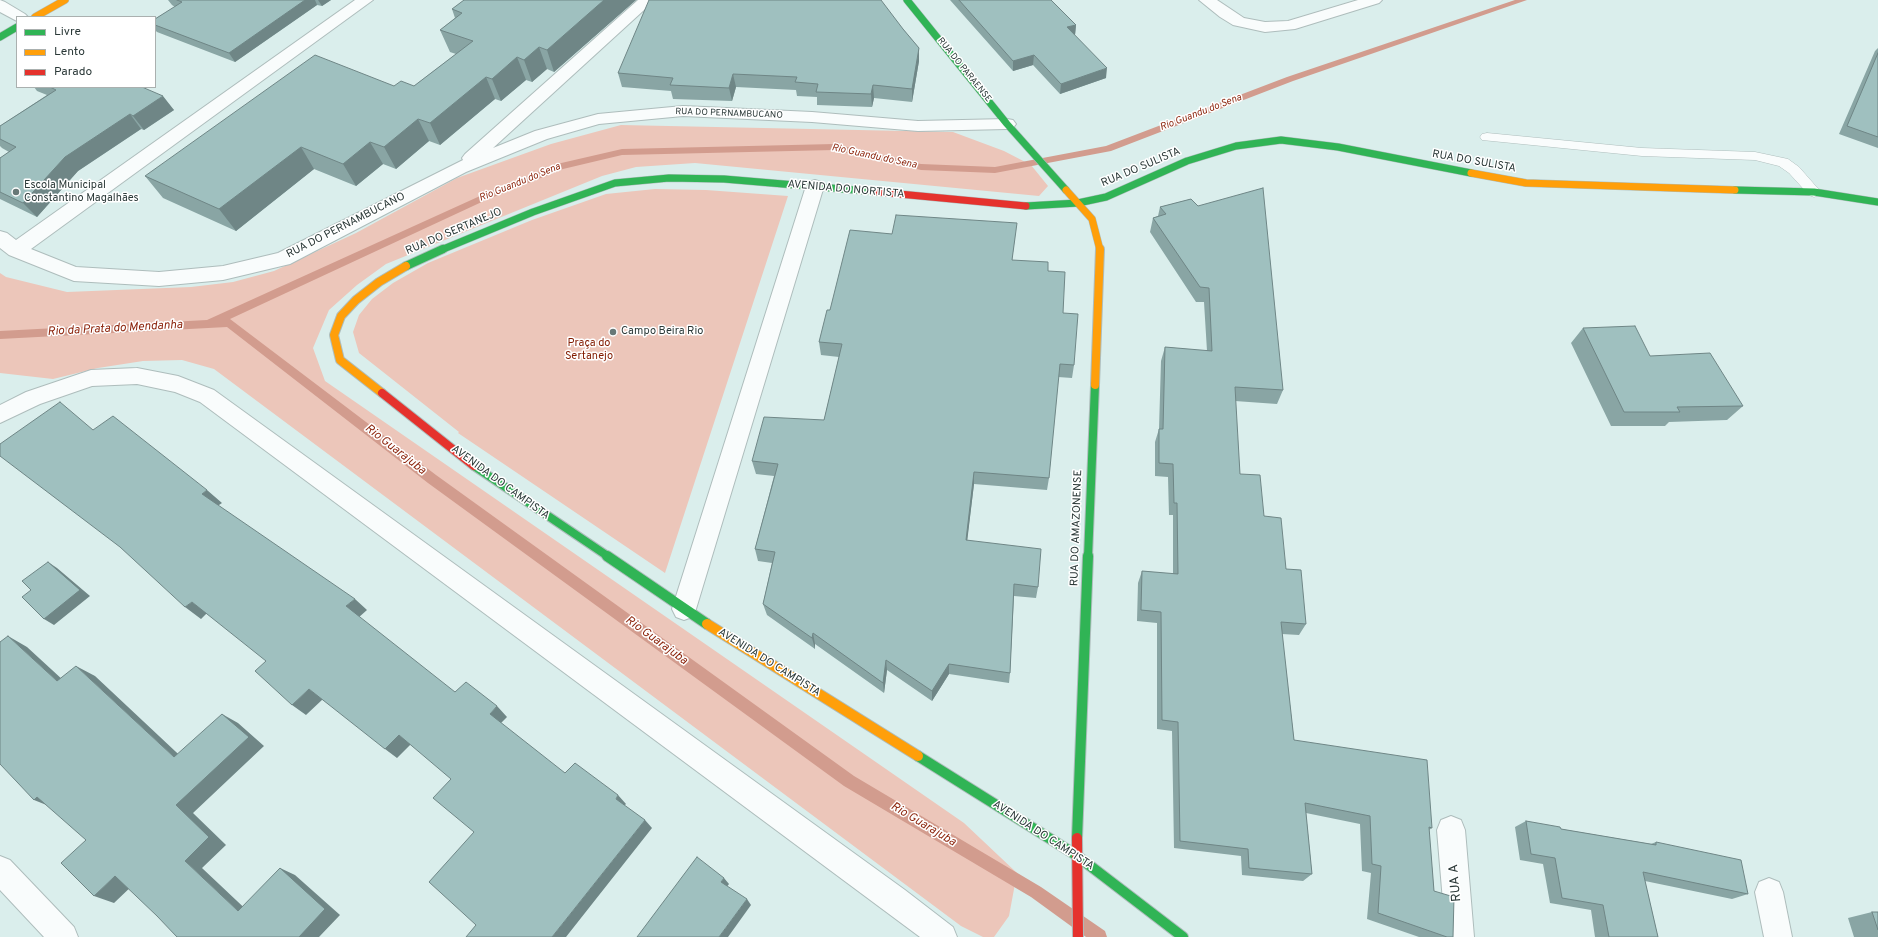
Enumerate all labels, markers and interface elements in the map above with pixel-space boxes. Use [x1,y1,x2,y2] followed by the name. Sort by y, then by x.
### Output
[16,16,156,88] legend
[54,24,81,40] text: Livre
[935,36,993,104] street label: RUA DO PARAENSE
[54,44,85,60] text: Lento
[54,64,92,80] text: Parado
[1158,92,1244,134] water label: Rio Guandu do Sena
[675,107,783,121] street label: RUA DO PERNAMBUCANO
[830,142,918,172] water label: Rio Guandu do Sena
[1099,145,1183,191] street label: RUA DO SULISTA
[1431,148,1517,176] street label: RUA DO SULISTA
[478,161,562,205] water label: Rio Guandu do Sena
[787,178,905,202] street label: AVENIDA DO NORTISTA
[24,179,139,205] place label: Escola Municipal Constantino Magalhães
[11,187,21,197] marker: Escola Municipal Constantino Magalhães
[284,190,408,262] street label: RUA DO PERNAMBUCANO
[404,206,504,258] street label: RUA DO SERTANEJO
[47,318,183,340] water label: Rio da Prata do Mendanha
[621,325,703,339] place label: Campo Beira Rio
[608,327,618,337] marker: Campo Beira Rio
[565,337,613,363] park label: Praça do Sertanejo
[362,422,428,478] water label: Rio Guarajuba
[448,443,552,523] street label: AVENIDA DO CAMPISTA
[1068,470,1086,586] street label: RUA DO AMAZONENSE
[622,614,690,668] water label: Rio Guarajuba
[716,626,822,700] street label: AVENIDA DO CAMPISTA
[990,798,1096,874] street label: AVENIDA DO CAMPISTA
[888,800,958,850] water label: Rio Guarajuba
[1447,864,1465,902] street label: RUA A

